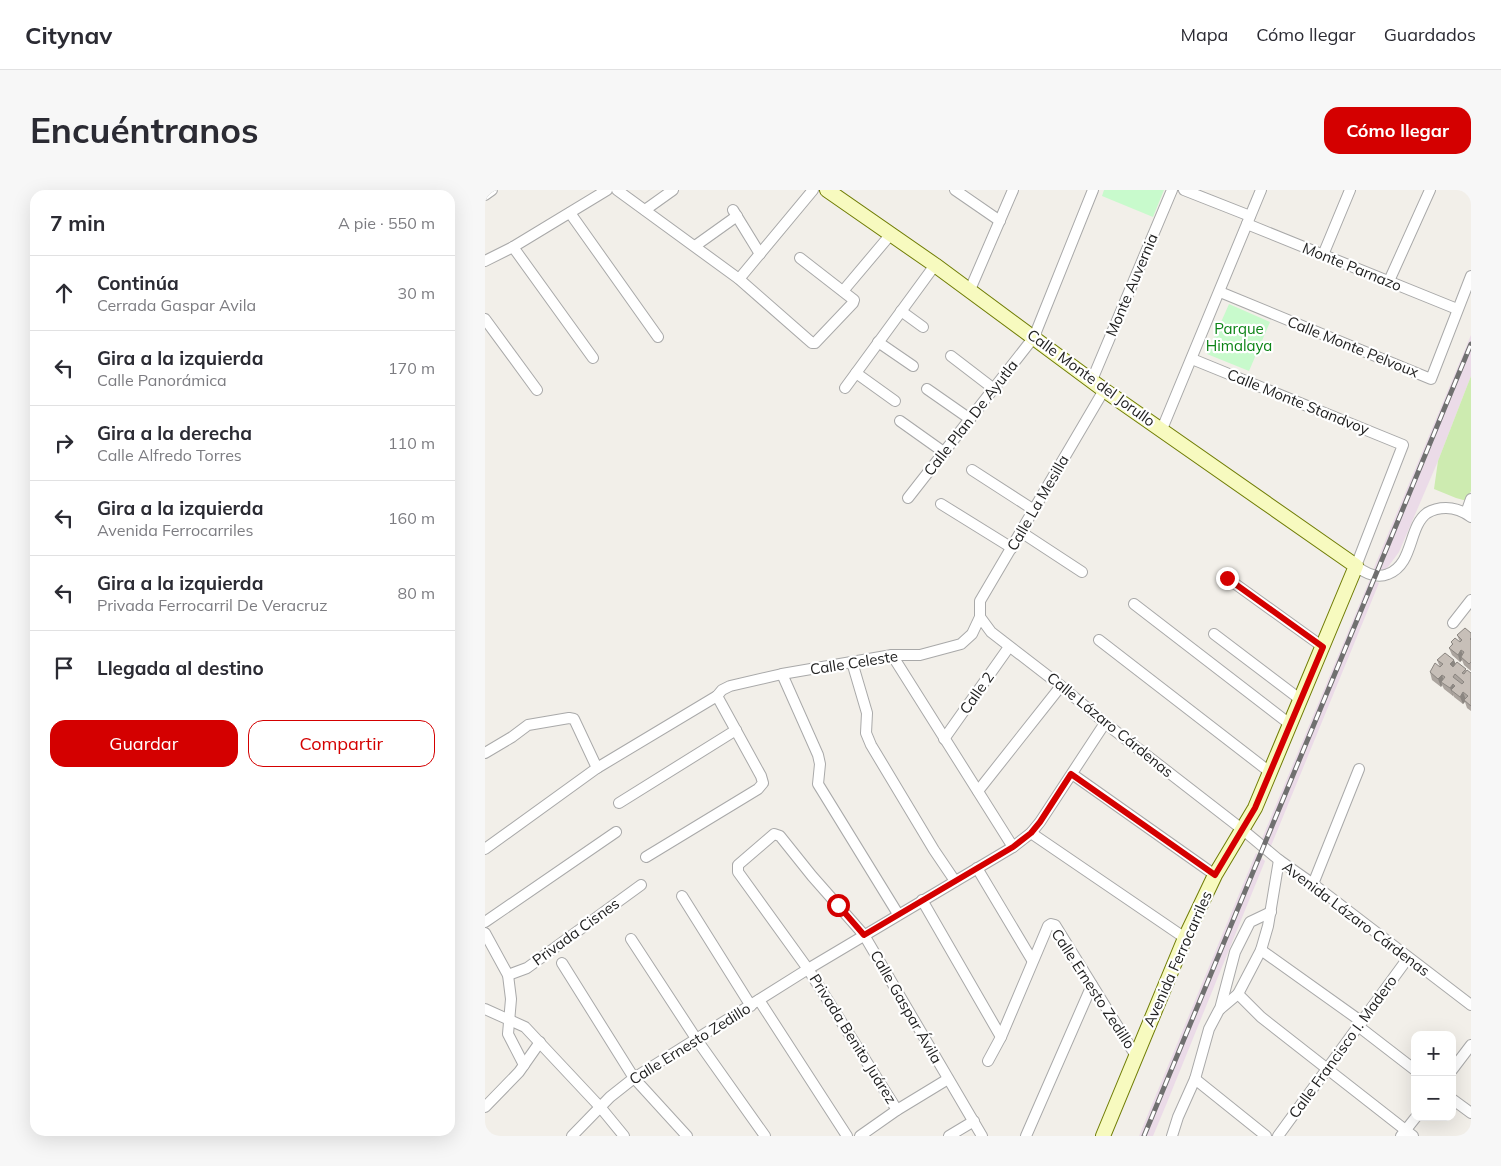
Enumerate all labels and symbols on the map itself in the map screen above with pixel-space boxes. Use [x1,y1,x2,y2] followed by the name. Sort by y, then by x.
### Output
[1101,230,1162,339] street label: Monte Auvernia
[1300,238,1405,295] street label: Monte Parnazo
[1285,312,1422,382] street label: Calle Monte Pelvoux
[1206,319,1272,355] park label: Parque Himalaya
[1024,325,1159,430] street label: Calle Monte del Jorullo
[920,356,1022,479] street label: Calle Plan De Ayutla
[1224,364,1372,439] street label: Calle Monte Standvoy
[1002,451,1073,554] street label: Calle La Mesilla
[1216,567,1239,590] route end
[809,646,899,679] street label: Calle Celeste
[955,668,998,718] street label: Calle 2
[1043,668,1177,781] street label: Calle Lázaro Cárdenas
[1279,857,1434,980] street label: Avenida Lázaro Cárdenas
[1139,888,1216,1030] street label: Avenida Ferrocarriles
[528,894,623,970] street label: Privada Cisnes
[827,894,850,917] route start
[1047,925,1139,1052] street label: Calle Ernesto Zedillo
[866,947,947,1067] street label: Calle Gaspar Ávila
[806,970,901,1107] street label: Privada Benito Juárez
[1284,972,1401,1122] street label: Calle Francisco I. Madero
[625,999,754,1089] street label: Calle Ernesto Zedillo

